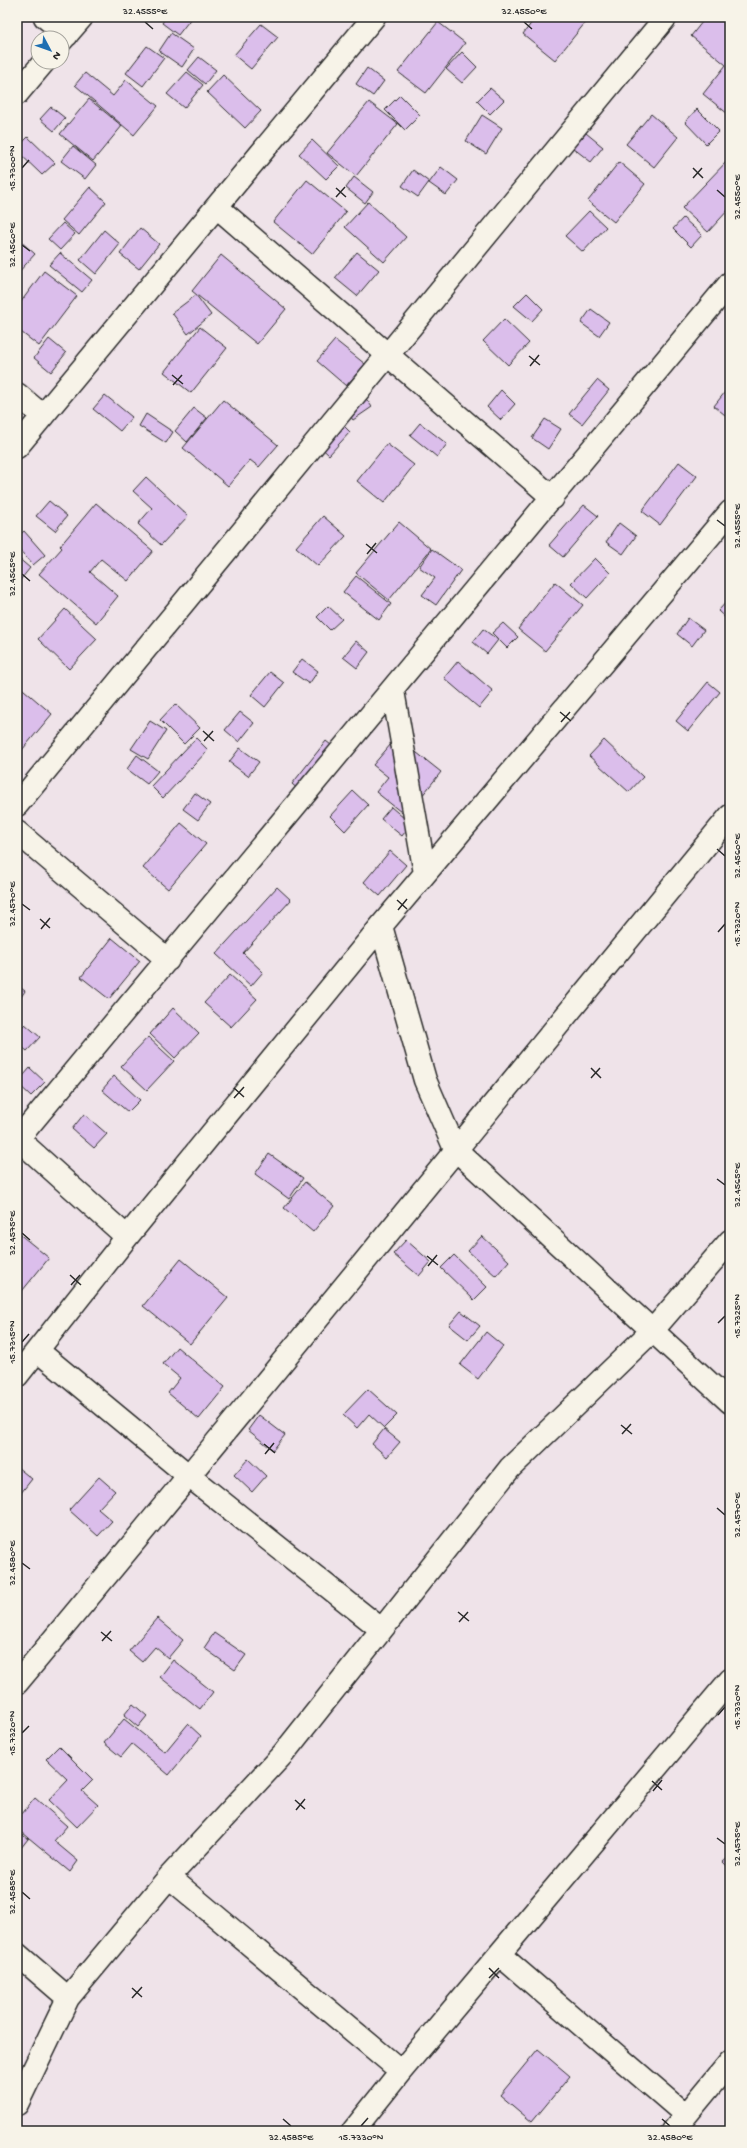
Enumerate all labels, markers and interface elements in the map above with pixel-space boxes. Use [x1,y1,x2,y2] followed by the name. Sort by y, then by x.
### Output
[122,6,168,18] text: 32.4555°E
[501,6,547,18] text: 32.4550°E
[30,30,70,70] north arrow
[49,49,63,62] text: N
[7,145,19,192] text: 15.7300°N
[732,174,744,220] text: 32.4550°E
[7,222,19,268] text: 32.4560°E
[732,503,744,549] text: 32.4555°E
[7,551,19,597] text: 32.4565°E
[732,833,744,879] text: 32.4560°E
[7,881,19,927] text: 32.4570°E
[732,901,744,947] text: 15.7320°N
[732,1162,744,1208] text: 32.4565°E
[7,1210,19,1256] text: 32.4575°E
[732,1294,744,1339] text: 15.7325°N
[7,1320,19,1365] text: 15.7315°N
[732,1492,744,1538] text: 32.4570°E
[7,1540,19,1587] text: 32.4580°E
[732,1684,744,1730] text: 15.7330°N
[7,1710,19,1756] text: 15.7320°N
[732,1821,744,1867] text: 32.4575°E
[7,1869,19,1915] text: 32.4585°E
[268,2132,314,2144] text: 32.4585°E
[338,2132,384,2144] text: 15.7330°N
[646,2132,693,2144] text: 32.4580°E

